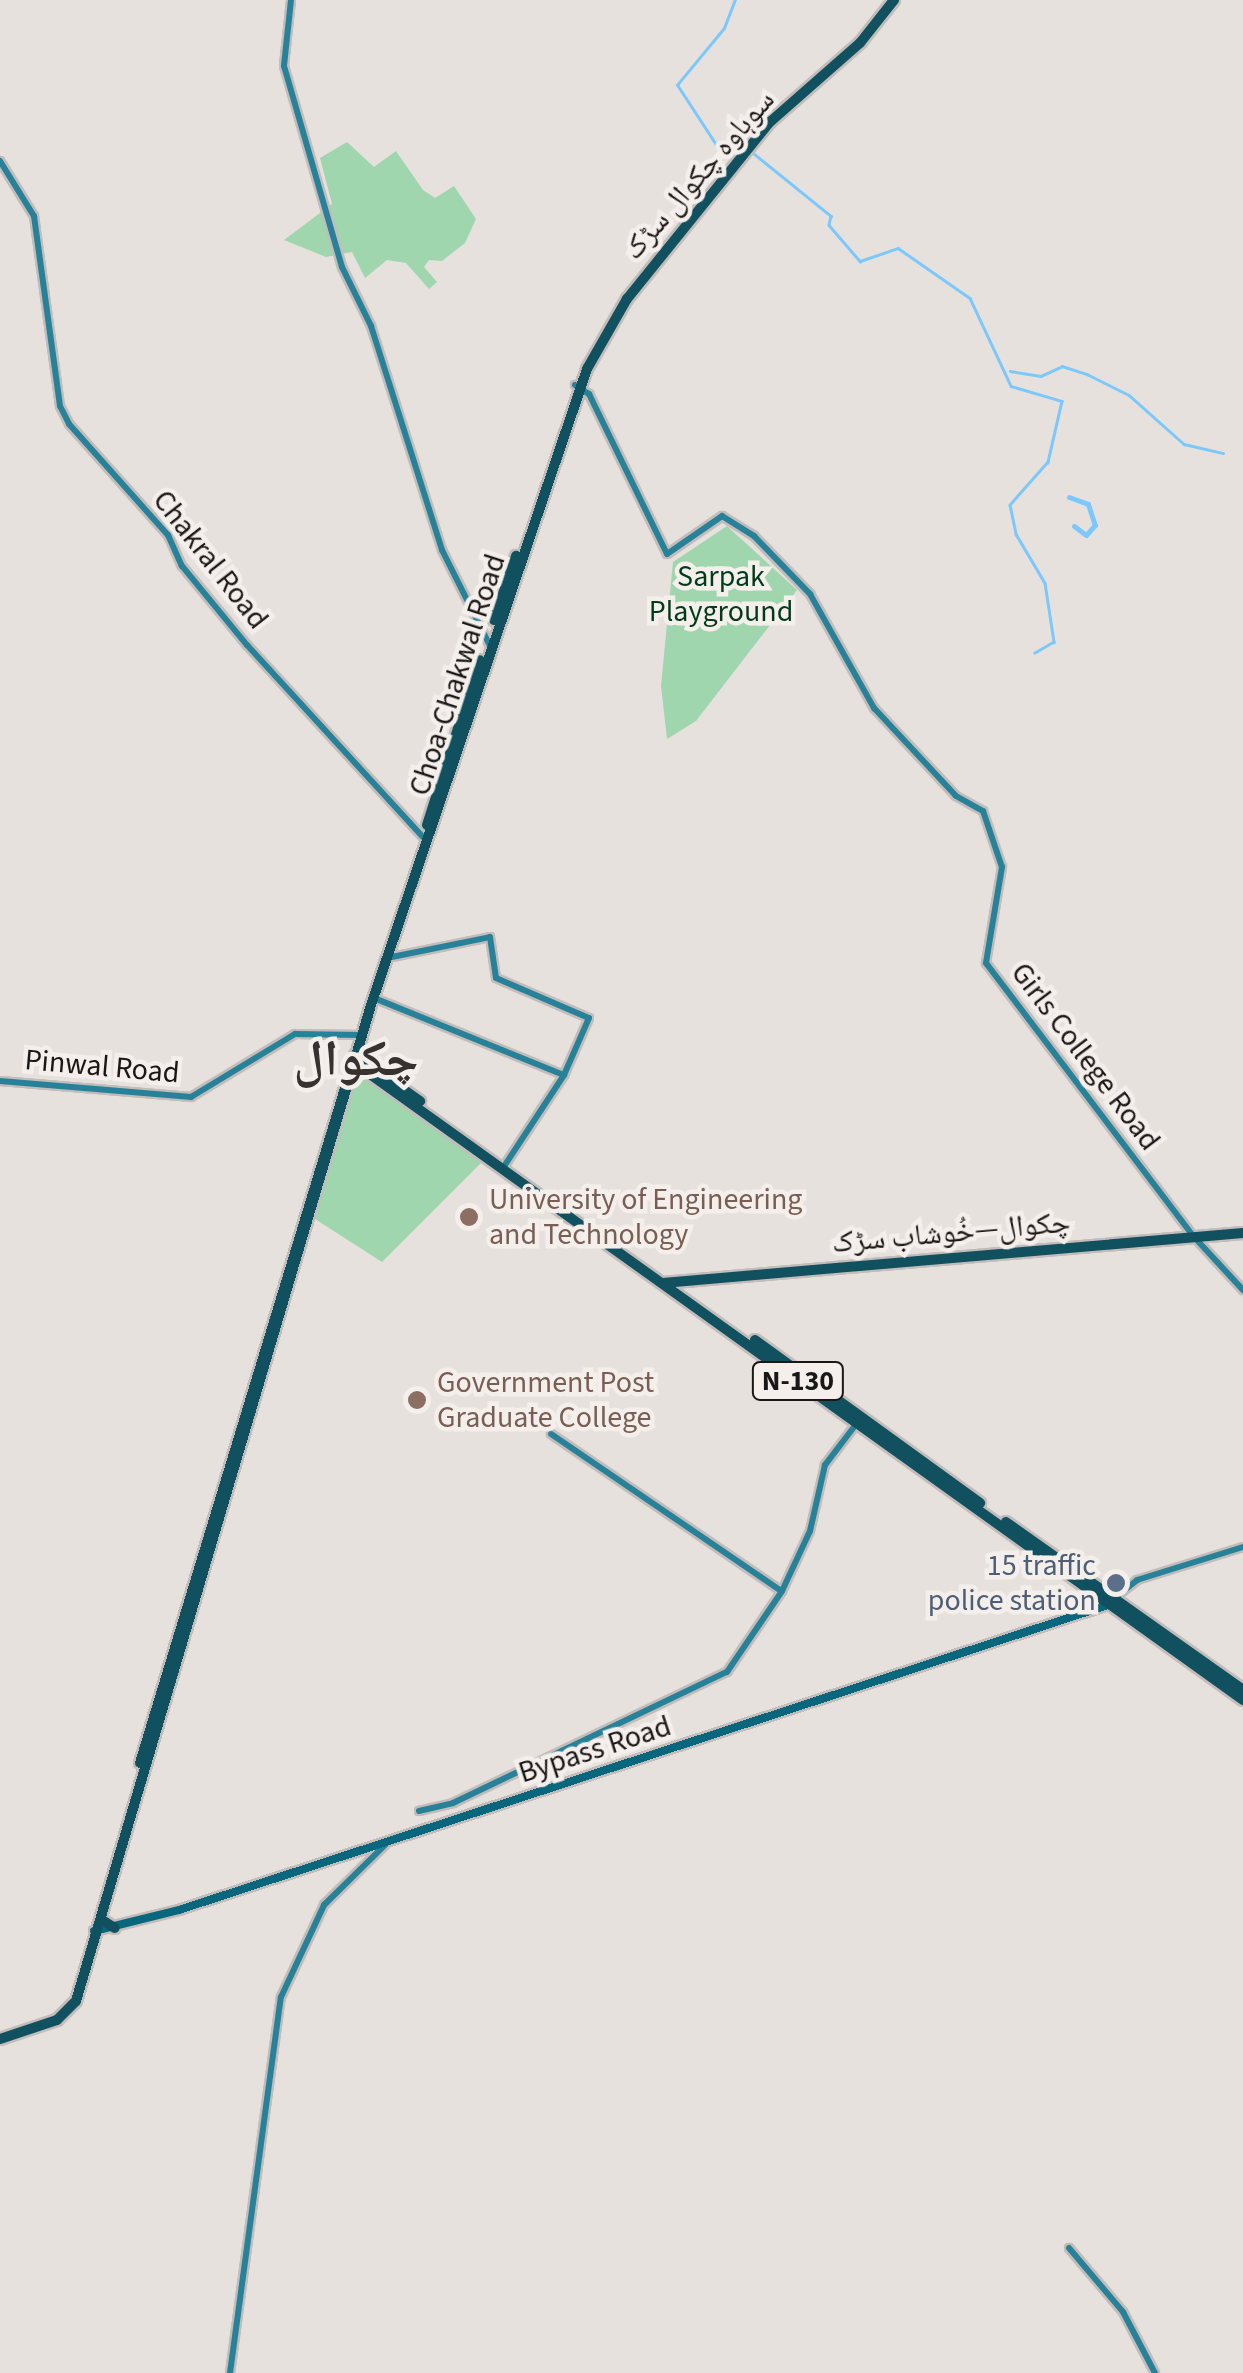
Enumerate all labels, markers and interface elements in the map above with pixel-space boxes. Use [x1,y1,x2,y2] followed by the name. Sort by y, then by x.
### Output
[615,83,783,267] street label: سوہاوہ چکوال سڑک
[145,483,275,637] street label: Chakral Road
[402,550,514,800] street label: Choa-Chakwal Road
[649,559,793,630] park label: Sarpak Playground
[1003,956,1167,1158] street label: Girls College Road
[294,1030,418,1090] district label: چکوال
[23,1042,181,1092] street label: Pinwal Road
[489,1182,802,1252] place label: University of Engineering and Technology
[830,1205,1072,1261] street label: چکوال—خُوشاب سڑک
[458,1206,480,1228] marker: University of Engineering and Technology
[750,1358,846,1404] road number: N-130
[437,1365,654,1436] place label: Government Post Graduate College
[406,1389,428,1411] marker: Government Post Graduate College
[928,1548,1096,1618] place label: 15 traffic police station
[1105,1572,1127,1594] marker: 15 traffic police station
[514,1708,676,1792] street label: Bypass Road

